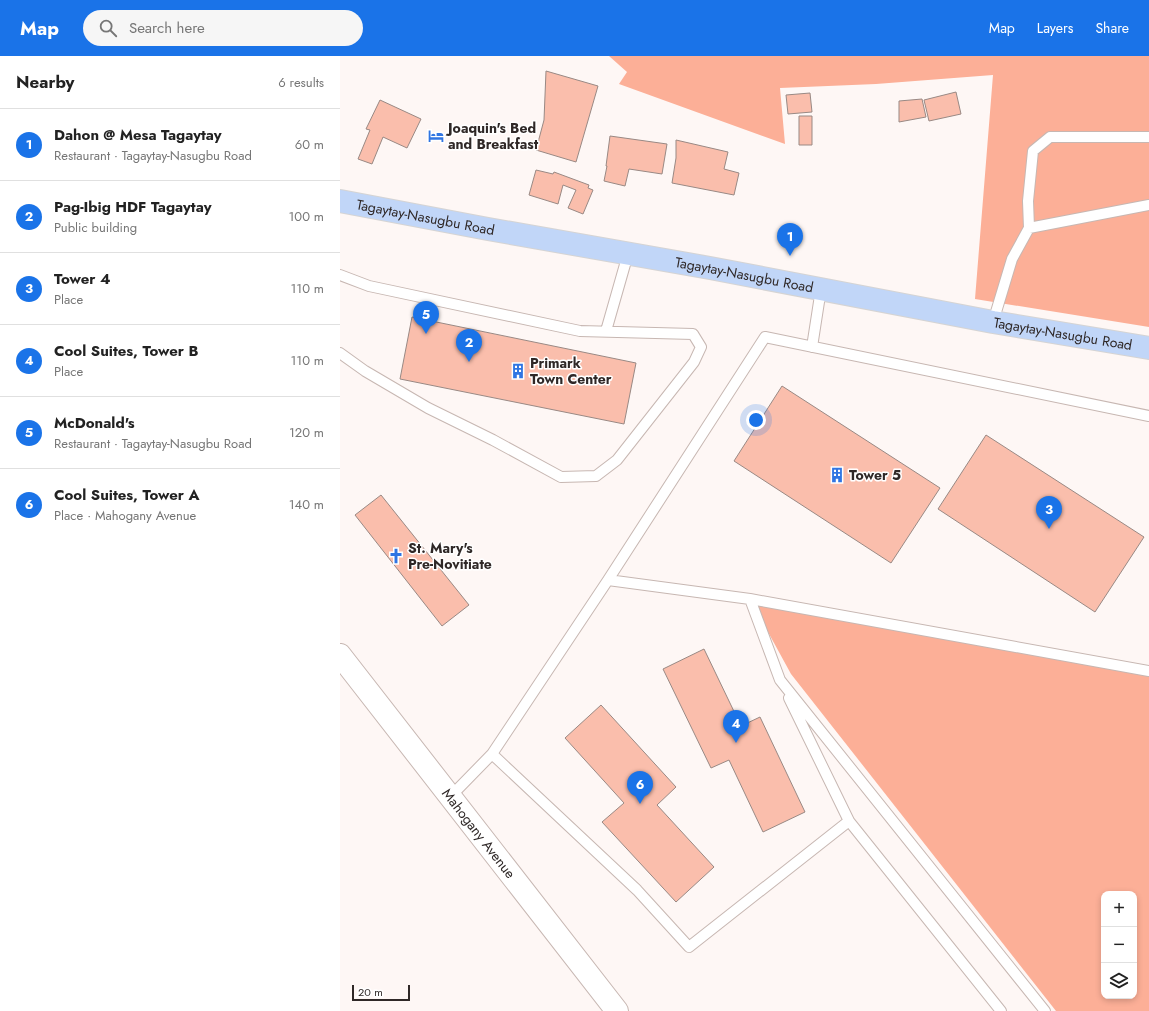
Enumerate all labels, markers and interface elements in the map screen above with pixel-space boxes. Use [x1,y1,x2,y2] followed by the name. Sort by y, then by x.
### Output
[83,10,363,46] search box
[20,15,59,42] text: Map
[97,17,119,39] icon: search
[129,17,205,39] text: Search here
[989,18,1015,38] text: Map
[1037,18,1073,38] text: Layers
[1095,18,1129,38] text: Share
[16,70,74,94] text: Nearby
[278,73,324,92] text: 6 results
[445,118,539,154] place label: Joaquin's Bed and Breakfast
[54,124,222,146] text: Dahon @ Mesa Tagaytay
[427,127,445,145] hotel icon: Joaquin's Bed and Breakfast
[26,135,32,154] text: 1
[295,135,324,154] text: 60 m
[54,146,252,165] text: Restaurant · Tagaytay-Nasugbu Road
[355,194,496,240] street label: Tagaytay-Nasugbu Road
[54,196,211,218] text: Pag-Ibig HDF Tagaytay
[25,207,33,226] text: 2
[289,207,324,226] text: 100 m
[54,218,137,237] text: Public building
[777,223,803,256] pin: 1
[674,252,815,298] street label: Tagaytay-Nasugbu Road
[54,268,110,290] text: Tower 4
[25,279,33,298] text: 3
[290,279,324,298] text: 110 m
[54,290,83,309] text: Place
[413,301,439,334] pin: 5
[992,312,1134,355] street label: Tagaytay-Nasugbu Road
[456,329,482,362] pin: 2
[54,340,198,362] text: Cool Suites, Tower B
[24,351,34,370] text: 4
[290,351,324,370] text: 110 m
[530,353,612,389] place label: Primark Town Center
[54,362,83,381] text: Place
[509,362,527,380] building icon: Primark Town Center
[746,410,766,430] your location
[54,412,135,434] text: McDonald's
[25,423,33,442] text: 5
[289,423,324,442] text: 120 m
[54,434,252,453] text: Restaurant · Tagaytay-Nasugbu Road
[849,465,901,485] place label: Tower 5
[828,466,846,484] building icon: Tower 5
[54,484,200,506] text: Cool Suites, Tower A
[25,495,33,514] text: 6
[289,495,324,514] text: 140 m
[1036,496,1062,529] pin: 3
[54,506,196,525] text: Place · Mahogany Avenue
[408,538,492,574] place label: St. Mary's Pre-Novitiate
[387,547,405,565] church icon: St. Mary's Pre-Novitiate
[723,710,749,743] pin: 4
[627,771,653,804] pin: 6
[437,784,520,883] street label: Mahogany Avenue
[1101,891,1137,999] map controls
[1101,891,1137,927] button: +
[1101,927,1137,963] button: −
[1101,963,1137,999] button: layers
[352,983,410,1002] scale bar
[358,984,383,1000] text: 20 m

